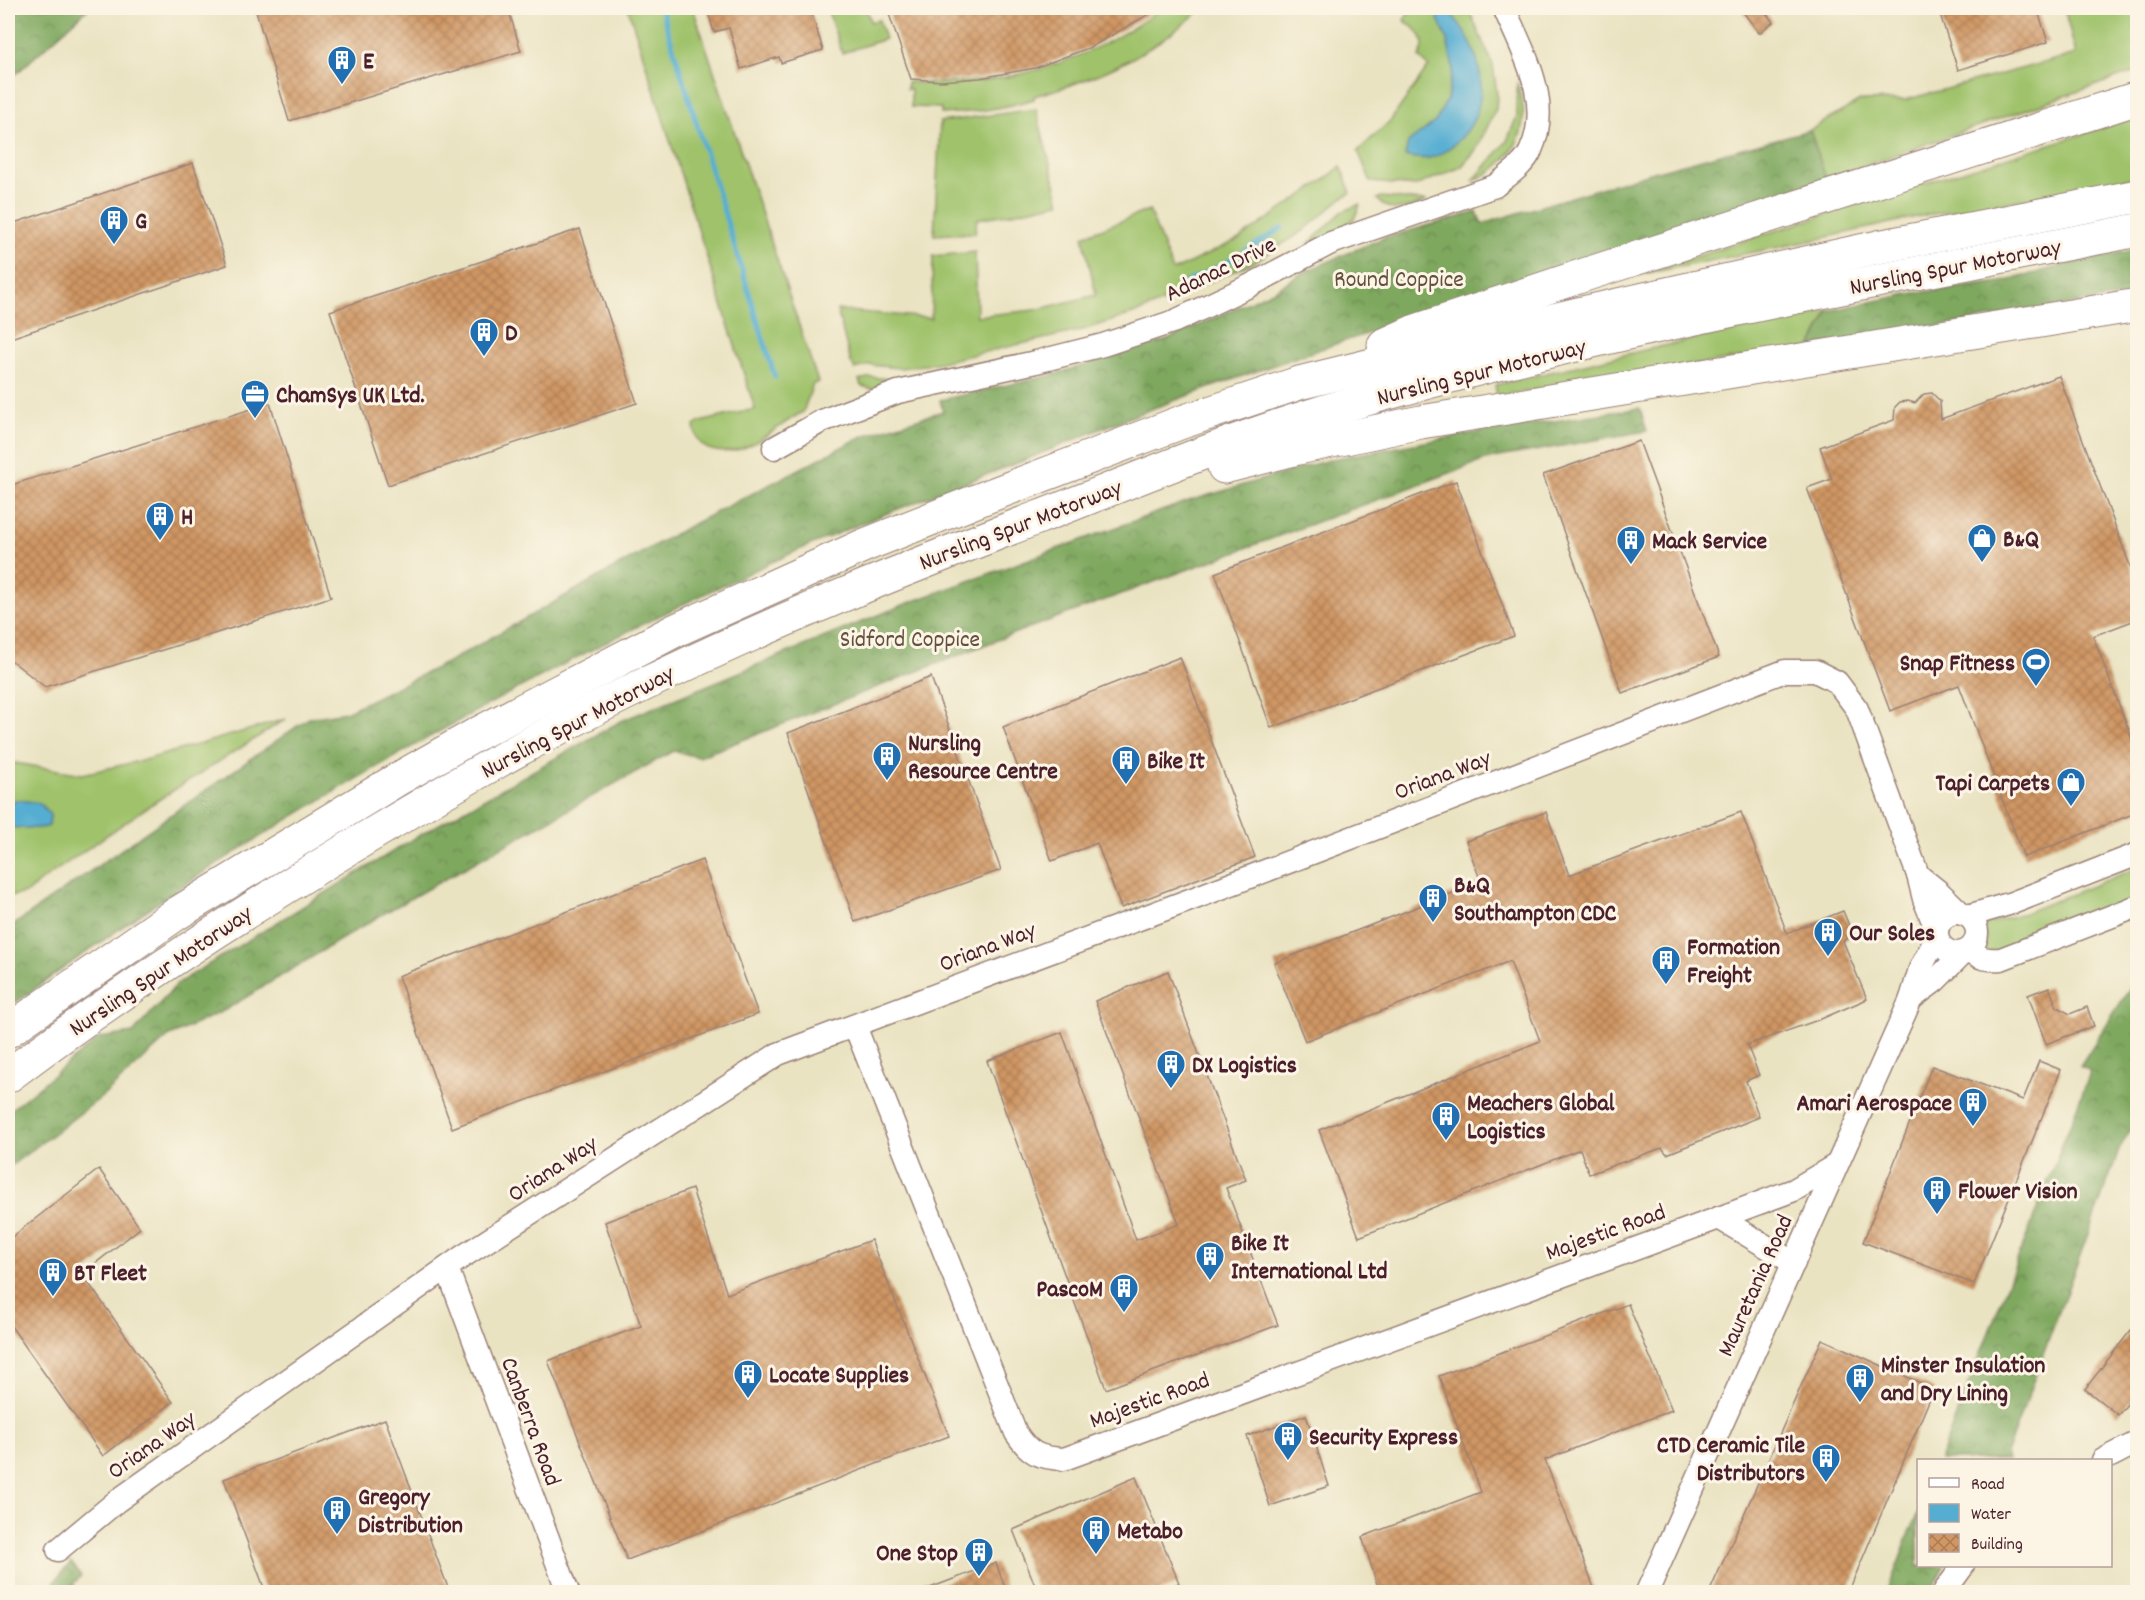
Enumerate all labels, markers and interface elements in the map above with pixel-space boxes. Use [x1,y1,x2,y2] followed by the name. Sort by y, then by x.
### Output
[326,44,358,86] building icon: E
[363,46,375,80] place label: E
[98,204,130,246] building icon: G
[135,206,147,240] place label: G
[1160,229,1282,312] street label: Adanac Drive
[1847,232,2065,306] street label: Nursling Spur Motorway
[1334,264,1464,298] park label: Round Coppice
[468,316,500,358] building icon: D
[505,318,518,352] place label: D
[1374,331,1591,416] street label: Nursling Spur Motorway
[239,378,271,420] office icon: ChamSys UK Ltd.
[276,380,425,414] place label: ChamSys UK Ltd.
[915,472,1128,581] street label: Nursling Spur Motorway
[144,500,176,542] building icon: H
[181,502,193,536] place label: H
[1966,522,1998,564] shop icon: B&Q
[1615,524,1647,566] building icon: Mack Service
[2003,524,2039,558] place label: B&Q
[1652,526,1767,560] place label: Mack Service
[840,624,980,658] park label: Sidford Coppice
[2020,646,2052,688] sports icon: Snap Fitness
[1900,648,2015,682] place label: Snap Fitness
[476,658,682,789] street label: Nursling Spur Motorway
[908,728,1058,790] place label: Nursling Resource Centre
[871,740,903,782] building icon: Nursling Resource Centre
[1390,742,1497,811] street label: Oriana Way
[1110,744,1142,786] building icon: Bike It
[1147,746,1205,780] place label: Bike It
[2055,766,2087,808] shop icon: Tapi Carpets
[1936,768,2050,802] place label: Tapi Carpets
[1454,870,1617,932] place label: B&Q Southampton CDC
[1417,882,1449,924] building icon: B&Q Southampton CDC
[63,898,261,1047] street label: Nursling Spur Motorway
[935,914,1042,983] street label: Oriana Way
[1812,916,1844,958] building icon: Our Soles
[1849,918,1935,952] place label: Our Soles
[1687,932,1780,994] place label: Formation Freight
[1650,944,1682,986] building icon: Formation Freight
[1155,1048,1187,1090] building icon: DX Logistics
[1192,1050,1297,1084] place label: DX Logistics
[1957,1086,1989,1128] building icon: Amari Aerospace
[1467,1088,1615,1150] place label: Meachers Global Logistics
[1796,1088,1952,1122] place label: Amari Aerospace
[1430,1100,1462,1142] building icon: Meachers Global Logistics
[502,1128,606,1212] street label: Oriana Way
[1921,1174,1953,1216] building icon: Flower Vision
[1958,1176,2078,1210] place label: Flower Vision
[1541,1196,1671,1271] street label: Majestic Road
[1710,1210,1803,1363] street label: Mauretania Road
[1231,1228,1388,1290] place label: Bike It International Ltd
[1194,1240,1226,1282] building icon: Bike It International Ltd
[37,1256,69,1298] building icon: BT Fleet
[74,1258,147,1292] place label: BT Fleet
[1108,1272,1140,1314] building icon: PascoM
[1036,1274,1103,1308] place label: PascoM
[1881,1350,2045,1412] place label: Minster Insulation and Dry Lining
[490,1353,568,1491] street label: Canberra Road
[732,1358,764,1400] building icon: Locate Supplies
[769,1360,909,1394] place label: Locate Supplies
[1844,1362,1876,1404] building icon: Minster Insulation and Dry Lining
[1085,1364,1215,1439] street label: Majestic Road
[102,1403,205,1489] street label: Oriana Way
[1272,1420,1304,1462] building icon: Security Express
[1309,1422,1458,1456] place label: Security Express
[1657,1430,1805,1492] place label: CTD Ceramic Tile Distributors
[1810,1442,1842,1484] building icon: CTD Ceramic Tile Distributors
[1917,1459,2112,1567] legend
[1971,1473,2005,1498] text: Road
[358,1482,463,1544] place label: Gregory Distribution
[321,1494,353,1536] building icon: Gregory Distribution
[1971,1503,2011,1528] text: Water
[1080,1514,1112,1556] building icon: Metabo
[1117,1516,1183,1550] place label: Metabo
[1971,1533,2023,1558] text: Building
[963,1536,995,1578] building icon: One Stop
[876,1538,958,1572] place label: One Stop

